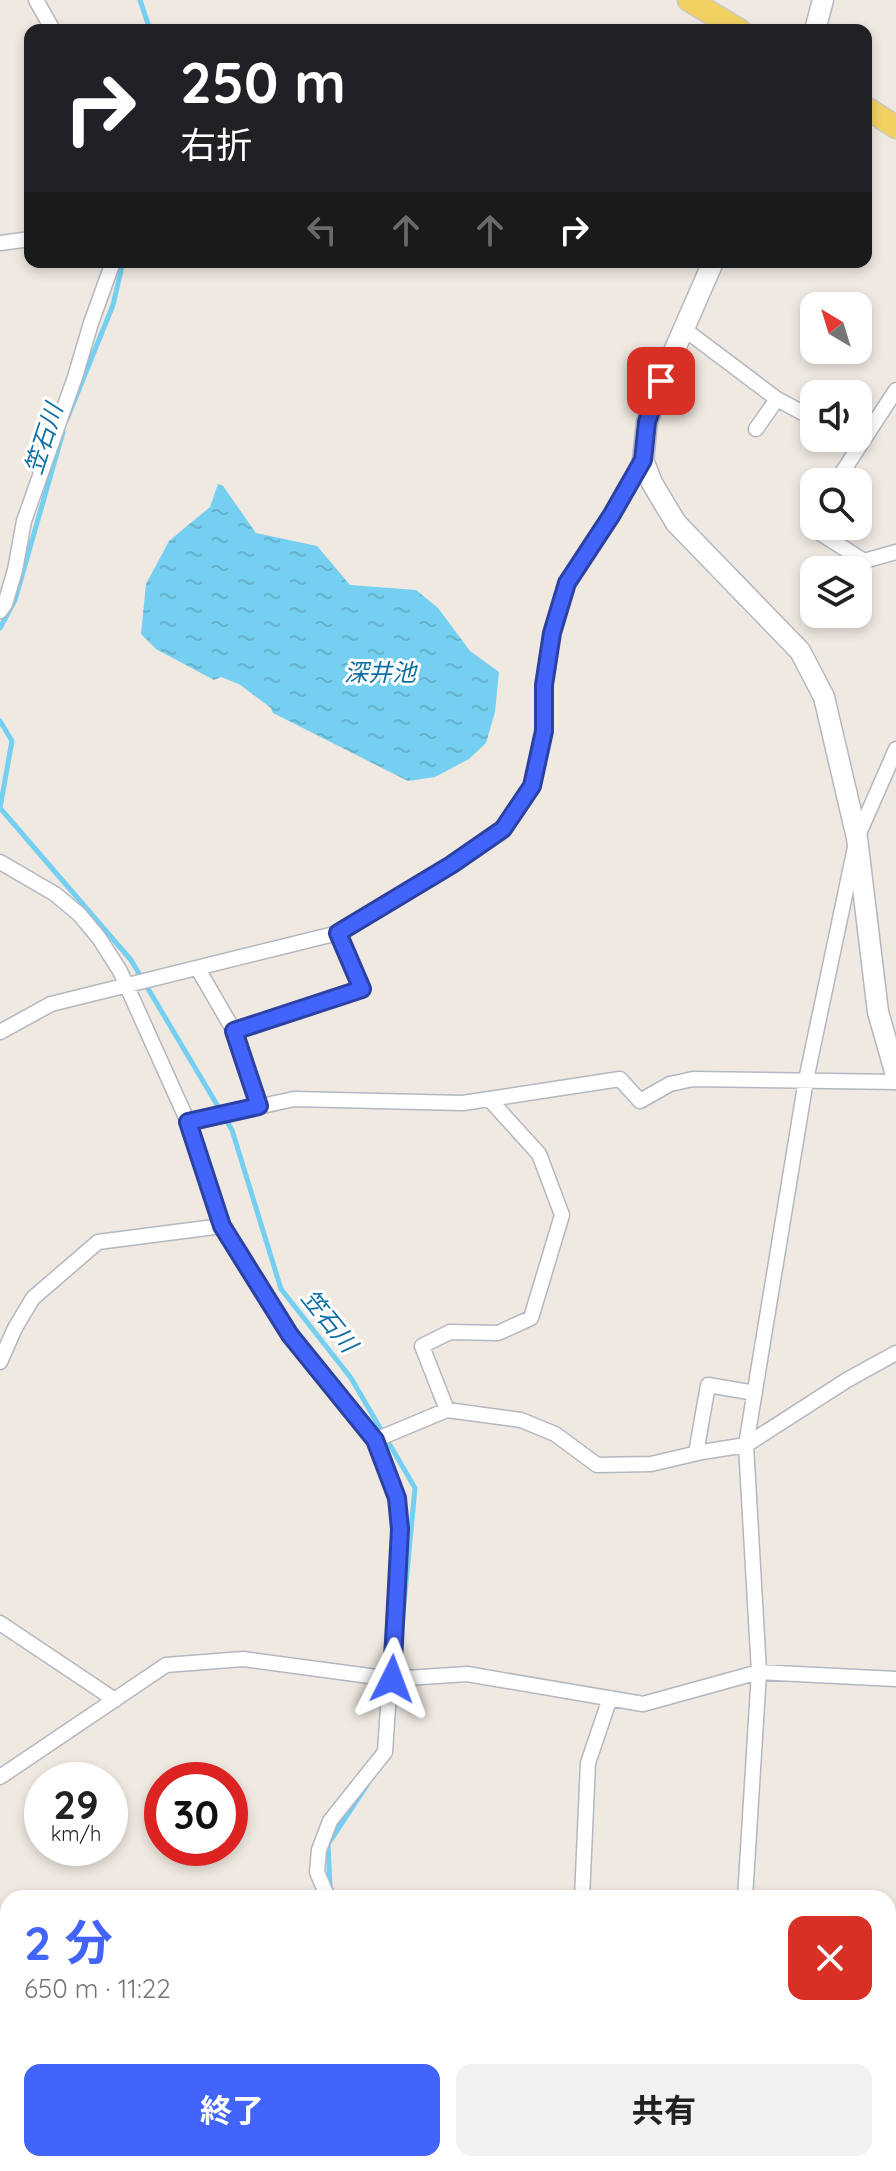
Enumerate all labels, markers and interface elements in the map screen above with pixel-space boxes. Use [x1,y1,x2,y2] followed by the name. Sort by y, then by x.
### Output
[180,47,346,117] text: 250 m
[48,56,152,160] icon: right
[180,122,252,167] text: 右折
[300,208,344,252] icon: left
[384,208,428,252] icon: ahead
[468,208,512,252] icon: ahead
[552,208,596,252] icon: right
[800,292,872,364] north arrow
[800,292,872,628] map controls
[627,347,695,415] pin
[639,359,683,403] icon: arrive
[800,380,872,452] button: sound
[18,397,69,478] water label: 笠石川
[800,468,872,540] button: search
[800,556,872,628] button: layers
[344,657,418,687] water label: 深井池
[295,1283,366,1360] water label: 笠石川
[350,1637,434,1721] position arrow
[144,1762,248,1866] speed limit sign: 30
[53,1779,99,1829] text: 29
[51,1821,101,1846] text: km/h
[24,1912,113,1972] text: 2 分
[788,1916,872,2000] button: close
[24,1972,171,2005] text: 650 m · 11:22
[24,2064,440,2156] button: 終了
[456,2064,872,2156] button: 共有

